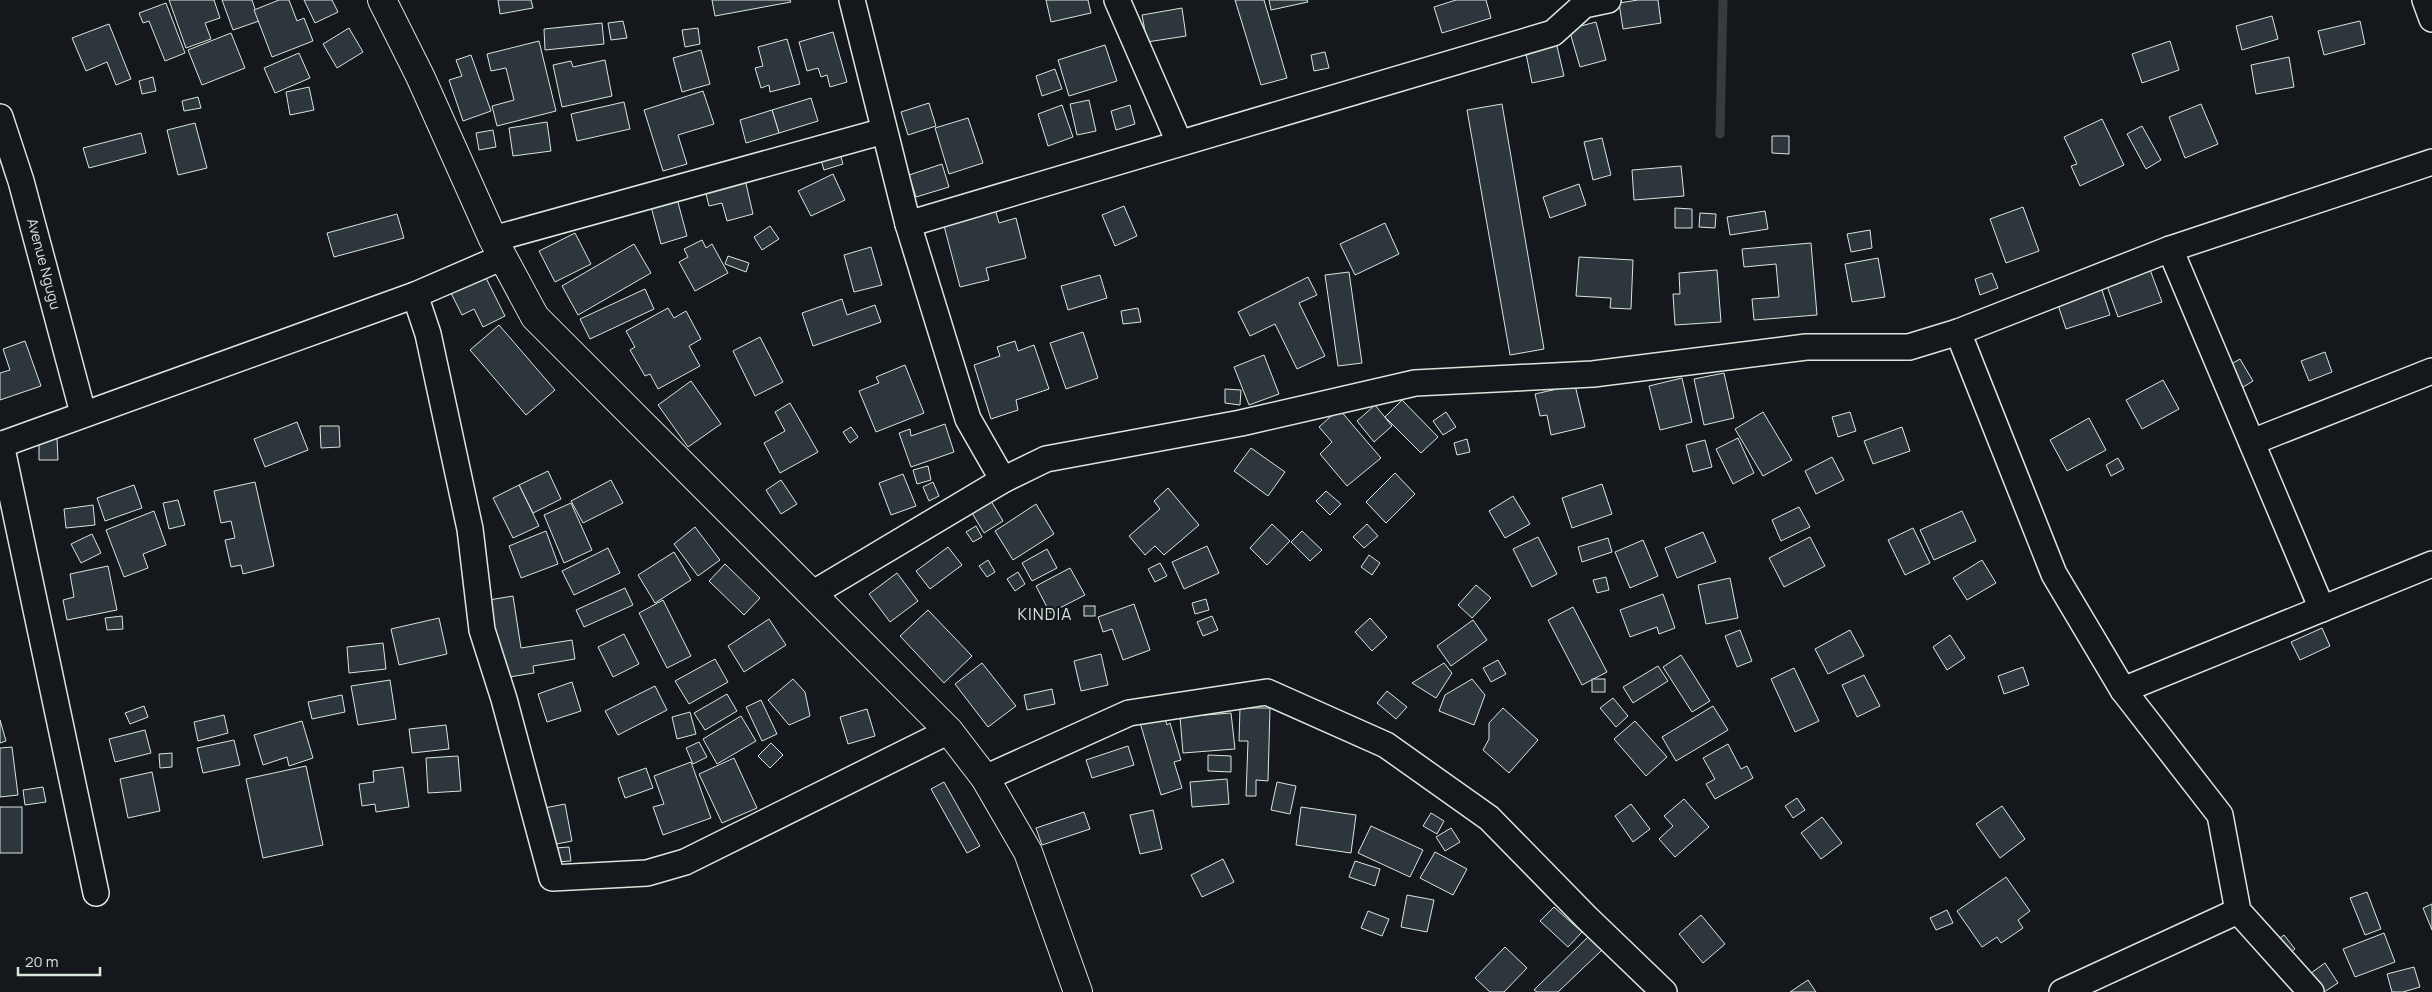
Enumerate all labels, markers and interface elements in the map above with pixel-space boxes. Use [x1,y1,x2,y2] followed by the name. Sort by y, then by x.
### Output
[23,216,66,312] street label: Avenue Ngugu
[1018,603,1072,625] district label: KINDIA
[18,944,100,976] scale bar
[25,951,58,972] text: 20 m

